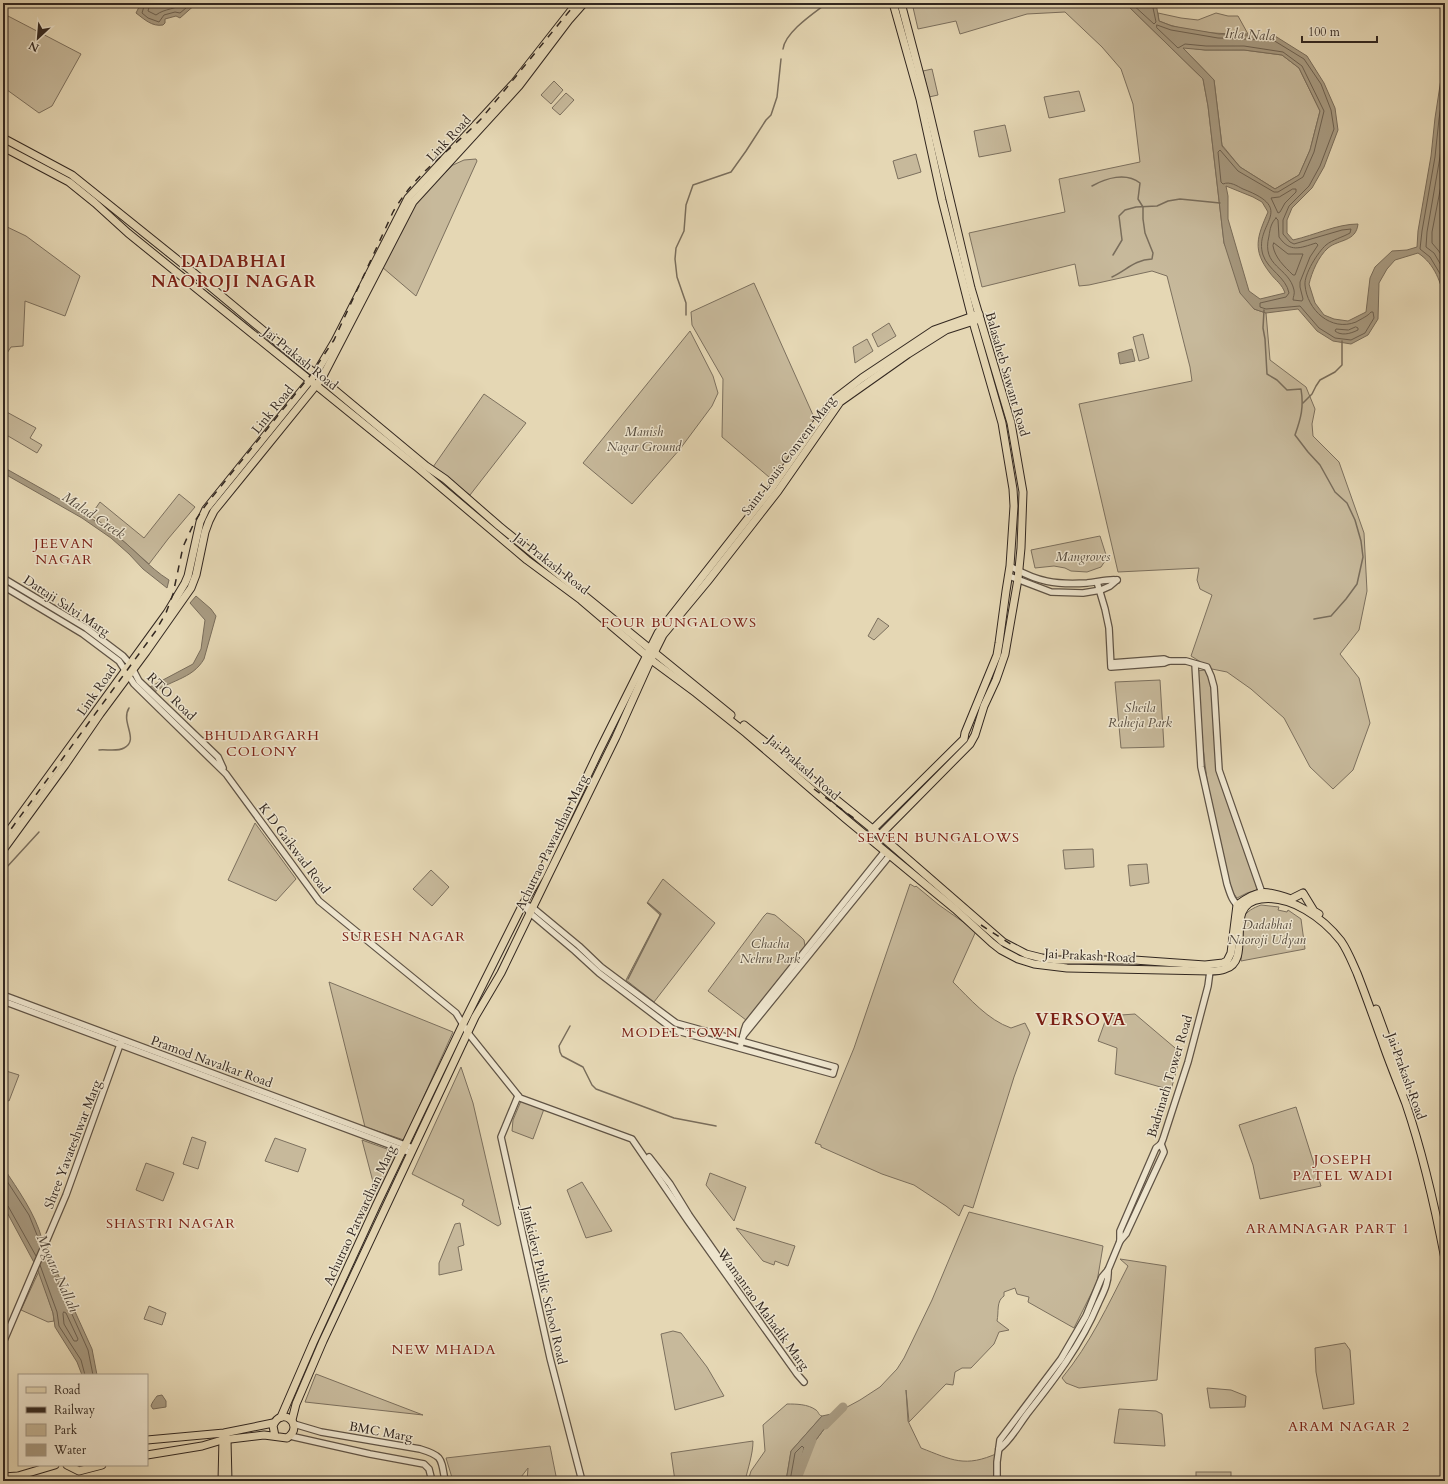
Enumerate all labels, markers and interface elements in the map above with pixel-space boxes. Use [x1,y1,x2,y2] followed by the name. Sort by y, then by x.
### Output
[18,18,58,58] north arrow
[1302,18,1377,44] scale bar
[1224,24,1276,45] water label: Irla Nala
[1308,24,1341,40] text: 100 m
[26,38,41,55] text: N
[422,111,475,166] street label: Link Road
[151,250,317,293] district label: DADABHAI NAOROJI NAGAR
[981,310,1033,439] street label: Balasaheb Sawant Road
[258,322,342,395] street label: Jai Prakash Road
[248,381,298,438] street label: Link Road
[738,391,840,519] street label: Saint Louis Convent Marg
[607,423,682,456] park label: Manish Nagar Ground
[58,487,129,544] water label: Malad Creek
[508,527,593,599] street label: Jai Prakash Road
[32,534,94,569] district label: JEEVAN NAGAR
[1056,548,1111,566] park label: Mangroves
[20,571,114,641] street label: Dattaji Salvi Marg
[601,613,757,632] district label: FOUR BUNGALOWS
[73,662,121,719] street label: Link Road
[143,669,200,725] street label: RTO Road
[1108,699,1173,732] park label: Sheila Raheja Park
[204,726,320,761] district label: BHUDARGARH COLONY
[761,730,844,805] street label: Jai Prakash Road
[511,771,593,913] street label: Achutrao Pawardhan Marg
[254,800,334,898] street label: K D Gaikwad Road
[858,828,1020,847] district label: SEVEN BUNGALOWS
[1228,916,1307,949] park label: Dadabhai Naoroji Udyan
[342,927,466,946] district label: SURESH NAGAR
[740,935,801,968] park label: Chacha Nehru Park
[1042,945,1136,967] street label: Jai Prakash Road
[1035,1008,1127,1031] district label: VERSOVA
[1143,1013,1197,1140] street label: Badrinath Tower Road
[621,1023,739,1042] district label: MODEL TOWN
[1381,1028,1430,1122] street label: Jai Prakash Road
[148,1032,275,1092] street label: Pramod Navalkar Road
[40,1077,106,1211] street label: Shree Yavateshwar Marg
[319,1142,401,1289] street label: Achutrao Patwardhan Marg
[1293,1150,1393,1185] district label: JOSEPH PATEL WADI
[517,1202,571,1366] street label: Jankidevi Public School Road
[106,1214,236,1233] district label: SHASTRI NAGAR
[1246,1219,1410,1238] district label: ARAMNAGAR PART 1
[32,1231,83,1315] water label: Mogara Nallah
[712,1244,814,1375] street label: Wamanrao Mahadik Marg
[392,1340,497,1359] district label: NEW MHADA
[18,1374,148,1466] legend
[54,1382,81,1398] text: Road
[54,1402,96,1418] text: Railway
[1288,1417,1410,1436] district label: ARAM NAGAR 2
[348,1418,415,1447] street label: BMC Marg
[54,1422,78,1438] text: Park
[53,1442,87,1458] text: Water

